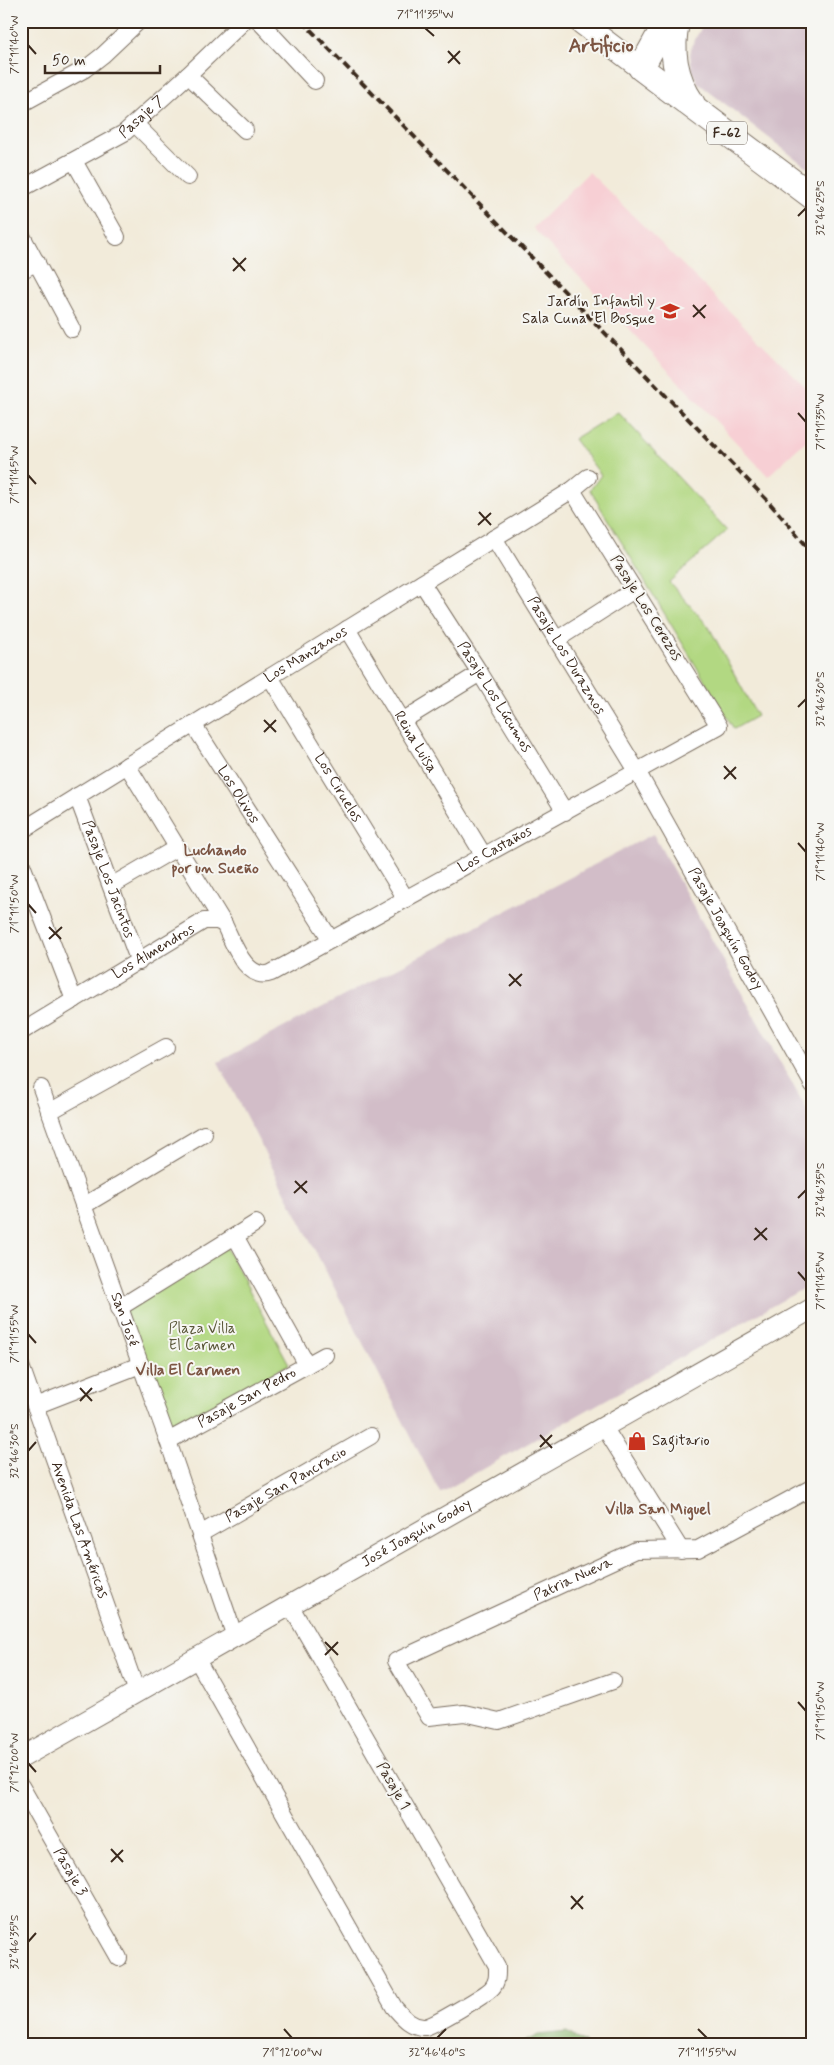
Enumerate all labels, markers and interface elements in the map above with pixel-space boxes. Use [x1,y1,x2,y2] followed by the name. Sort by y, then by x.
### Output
[397,7,453,23] text: 71°11'35"W
[7,16,23,74] text: 71°11'40"W
[568,33,634,60] district label: Artificio
[45,42,160,74] scale bar
[52,51,86,71] text: 50 m
[115,91,169,143] street label: Pasaje 7
[707,122,747,144] road number: F-62
[813,180,829,236] text: 32°46'25"S
[522,292,655,329] place label: Jardín Infantil y Sala Cuna 'El Bosque
[659,300,681,322] school or university icon: Jardín Infantil y Sala Cuna 'El Bosque
[813,394,829,450] text: 71°11'35"W
[7,446,23,504] text: 71°11'45"W
[605,551,687,665] street label: Pasaje Los Cerezos
[522,593,610,719] street label: Pasaje Los Duraznos
[261,621,352,688] street label: Los Manzanos
[452,638,536,756] street label: Pasaje Los Lúcumos
[813,671,829,727] text: 32°46'30"S
[389,707,442,777] street label: Reina Luisa
[309,750,367,826] street label: Los Ciruelos
[212,762,264,828] street label: Los Olivos
[77,818,139,942] street label: Pasaje Los Jacintos
[455,821,536,878] street label: Los Castaños
[813,823,829,881] text: 71°11'40"W
[171,840,259,879] district label: Luchando por un Sueño
[683,864,768,993] street label: Pasaje Joaquín Godoy
[7,874,23,933] text: 71°11'50"W
[109,919,199,984] street label: Los Almendros
[813,1162,829,1217] text: 32°46'35"S
[813,1252,829,1310] text: 71°11'45"W
[105,1290,143,1350] street label: San José
[7,1305,23,1363] text: 71°11'55"W
[168,1319,236,1356] park label: Plaza Villa El Carmen
[136,1360,240,1381] district label: Villa El Carmen
[194,1363,300,1433] street label: Pasaje San Pedro
[7,1423,23,1479] text: 32°46'30"S
[626,1430,648,1452] shop icon: Sagitario
[652,1431,710,1452] place label: Sagitario
[222,1442,350,1527] street label: Pasaje San Pancracio
[46,1459,113,1601] street label: Avenida Las Américas
[358,1494,475,1572] street label: José Joaquín Godoy
[605,1499,711,1521] district label: Villa San Miguel
[530,1552,617,1606] street label: Patria Nueva
[813,1681,829,1740] text: 71°11'50"W
[7,1733,23,1793] text: 71°12'00"W
[371,1758,415,1814] street label: Pasaje 1
[48,1844,92,1900] street label: Pasaje 3
[7,1914,23,1969] text: 32°46'35"S
[262,2045,322,2061] text: 71°12'00"W
[409,2045,466,2061] text: 32°46'40"S
[678,2045,736,2061] text: 71°11'55"W

